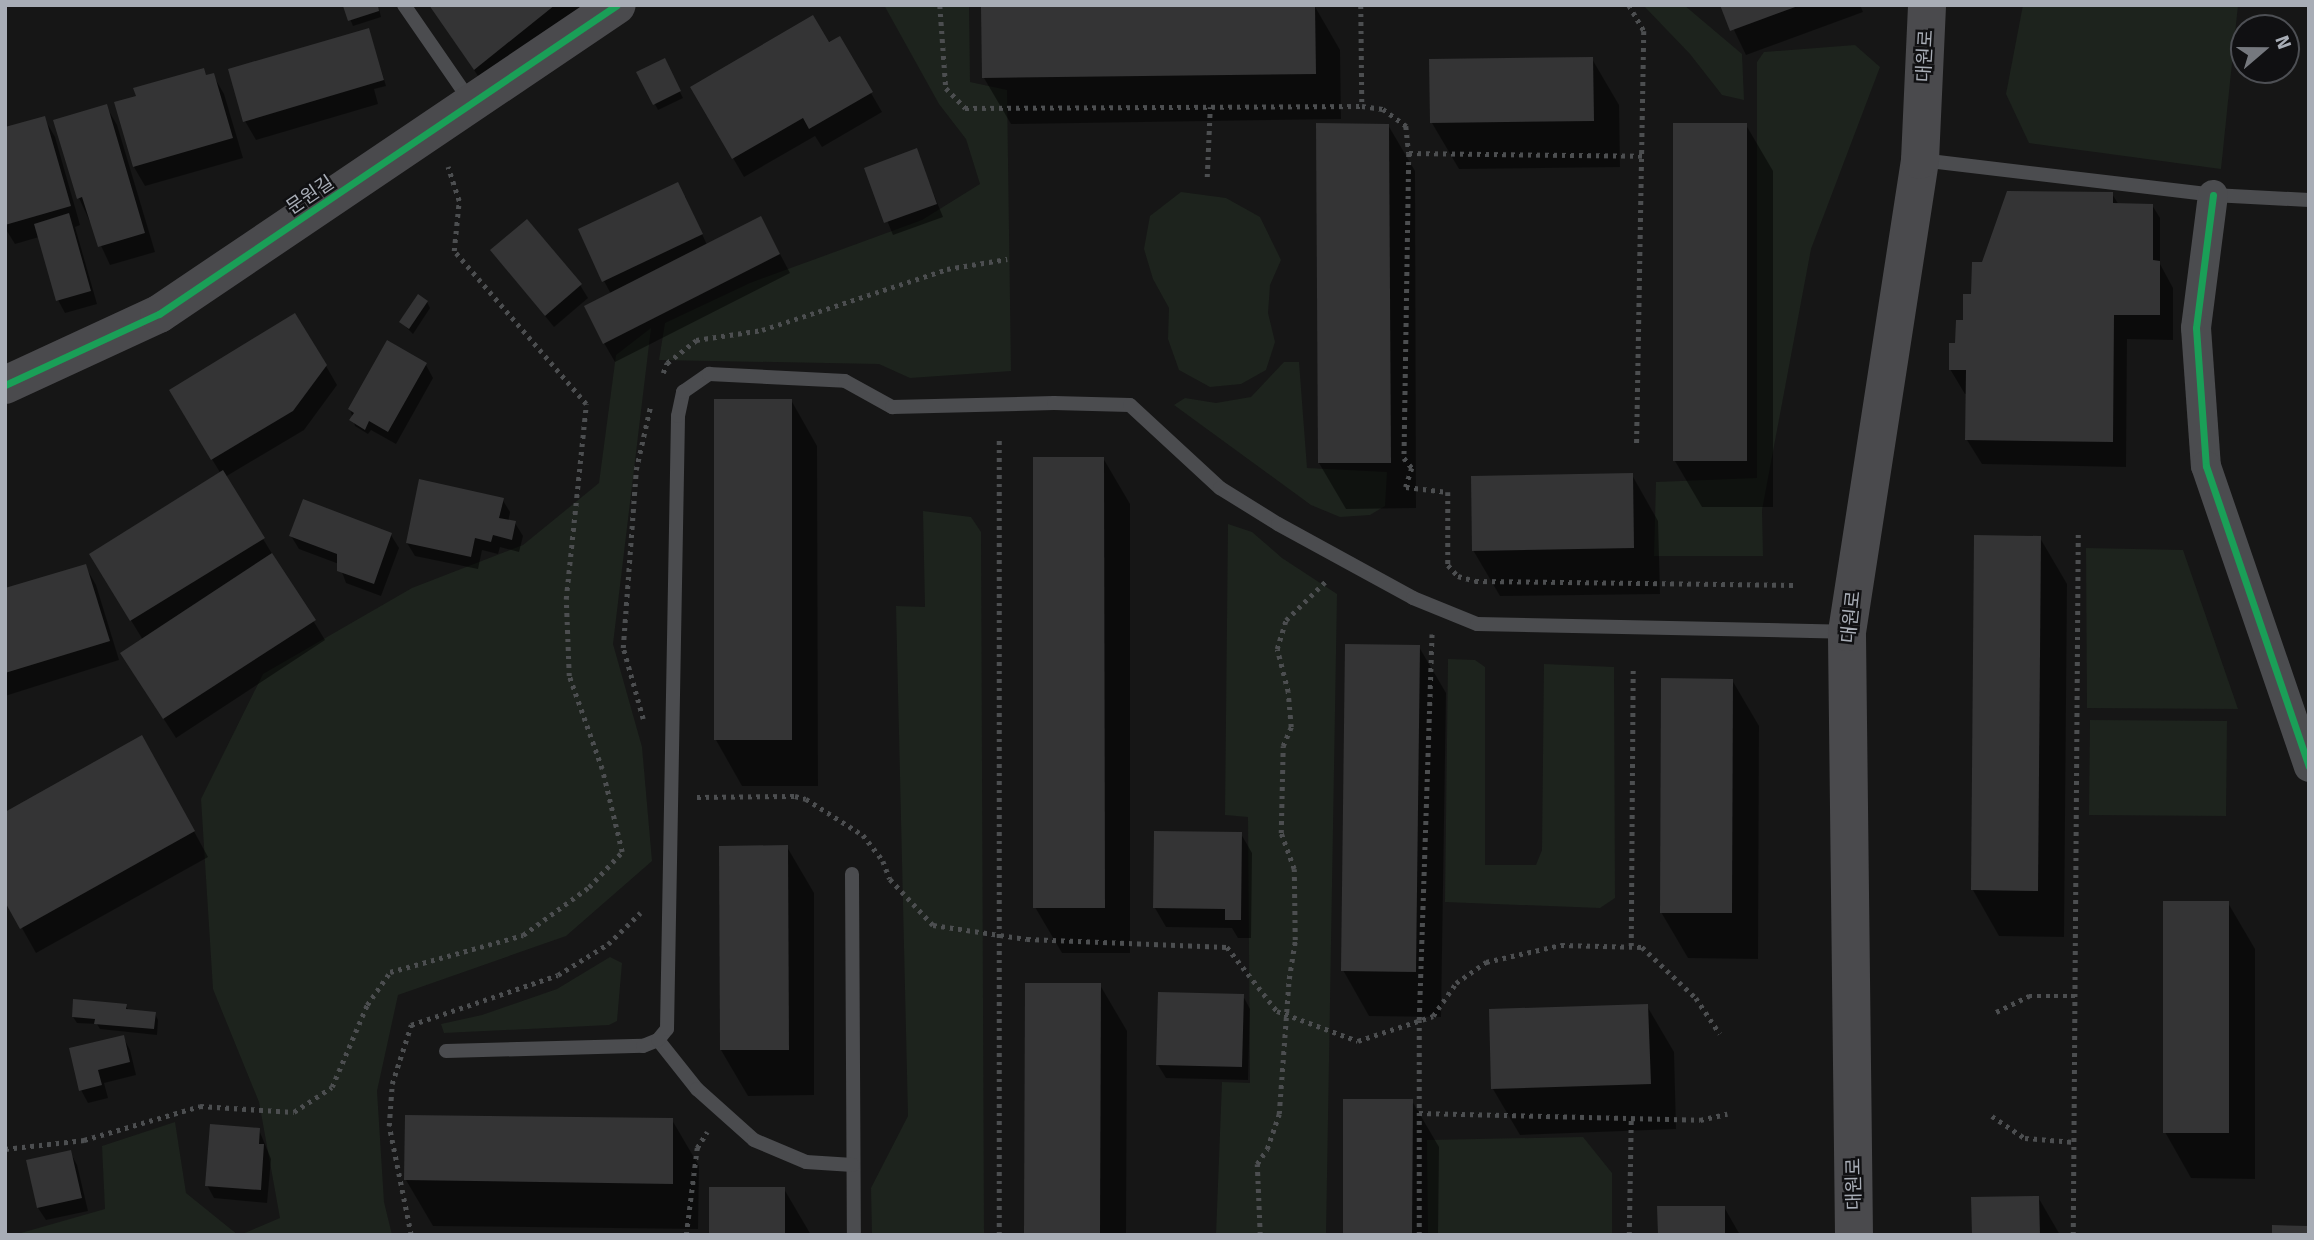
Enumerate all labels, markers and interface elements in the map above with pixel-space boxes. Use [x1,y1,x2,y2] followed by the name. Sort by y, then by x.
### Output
[2230,14,2300,84] north arrow
[1912,29,1938,83] street label: 대원로
[2270,32,2296,52] text: N
[282,171,338,219] street label: 문원길
[1837,590,1865,644] street label: 대원로
[1842,1158,1866,1210] street label: 대원로

